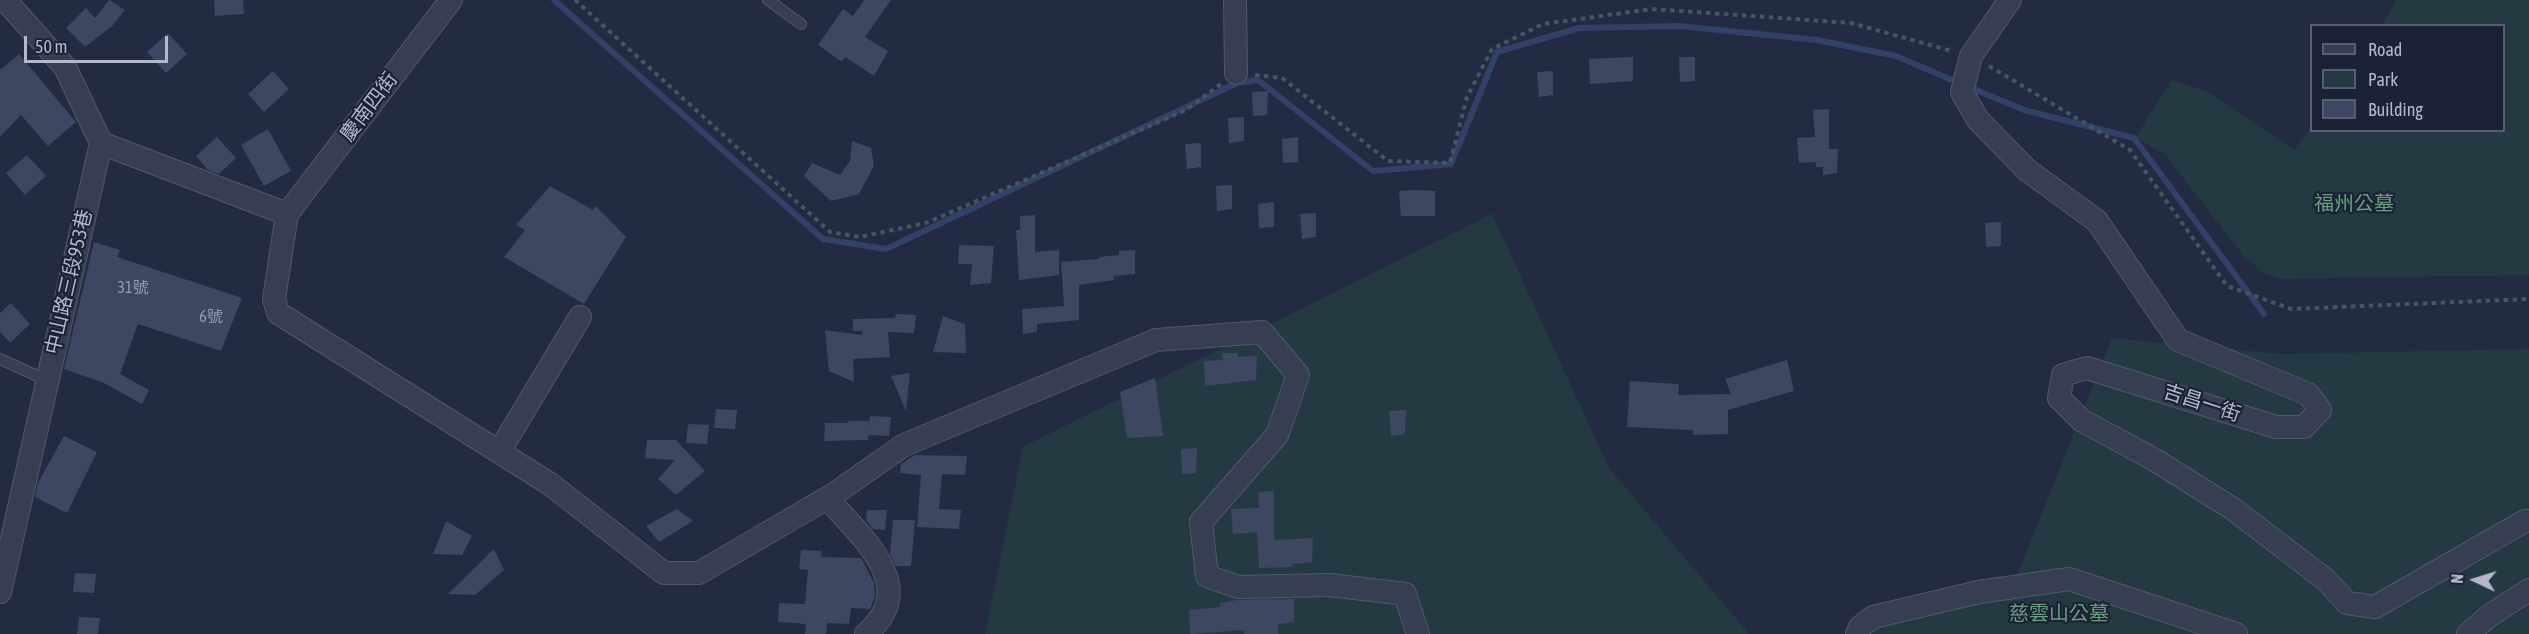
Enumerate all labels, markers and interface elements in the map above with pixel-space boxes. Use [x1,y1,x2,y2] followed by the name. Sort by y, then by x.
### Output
[27,24,171,62] scale bar
[2310,24,2505,132] legend
[35,36,67,57] text: 50 m
[2368,39,2402,60] text: Road
[335,68,403,146] street label: 慶南四街
[2368,69,2398,90] text: Park
[2368,99,2423,120] text: Building
[2314,192,2394,216] park label: 福州公墓
[41,207,97,357] street label: 中山路三段953巷
[117,278,149,298] house number: 31號
[199,307,223,327] house number: 6號
[2160,379,2244,427] street label: 吉昌一街
[2445,550,2505,610] north arrow
[2448,573,2466,584] text: N
[2009,602,2109,626] park label: 慈雲山公墓

